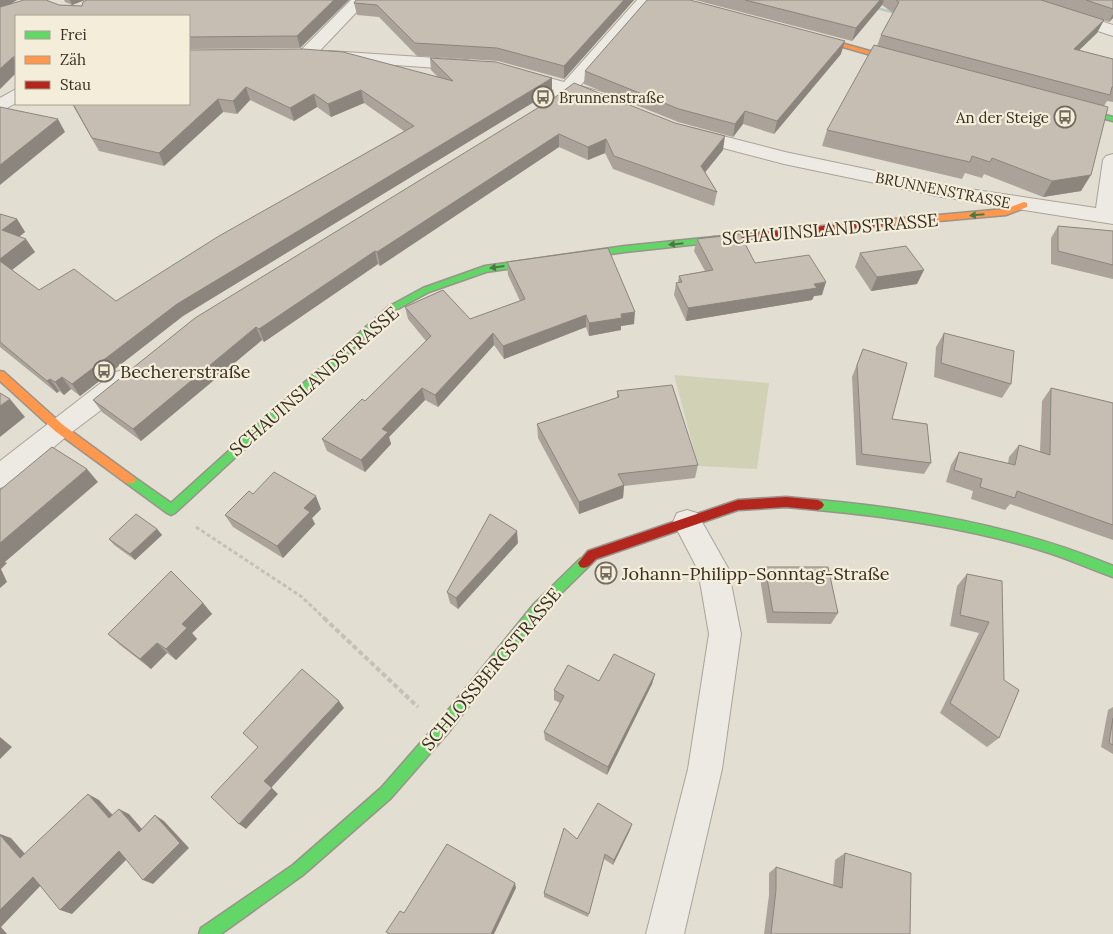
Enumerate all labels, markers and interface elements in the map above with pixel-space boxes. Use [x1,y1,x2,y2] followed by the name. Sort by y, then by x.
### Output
[15,15,190,105] legend
[60,25,87,44] text: Frei
[60,50,86,69] text: Zäh
[60,75,91,94] text: Stau
[531,85,555,109] bus stop icon: Brunnenstraße
[559,88,664,107] place label: Brunnenstraße
[1053,105,1077,129] bus stop icon: An der Steige
[955,108,1049,127] place label: An der Steige
[874,168,1012,212] street label: BRUNNENSTRASSE
[721,208,939,250] street label: SCHAUINSLANDSTRASSE
[969,211,985,219] one-way arrow
[668,240,684,248] one-way arrow
[489,263,505,271] one-way arrow
[225,301,403,461] street label: SCHAUINSLANDSTRASSE
[92,359,116,383] bus stop icon: Bechererstraße
[120,360,251,383] place label: Bechererstraße
[594,561,618,585] bus stop icon: Johann-Philipp-Sonntag-Straße
[621,562,890,585] place label: Johann-Philipp-Sonntag-Straße
[416,583,566,755] street label: SCHLOSSBERGSTRASSE

